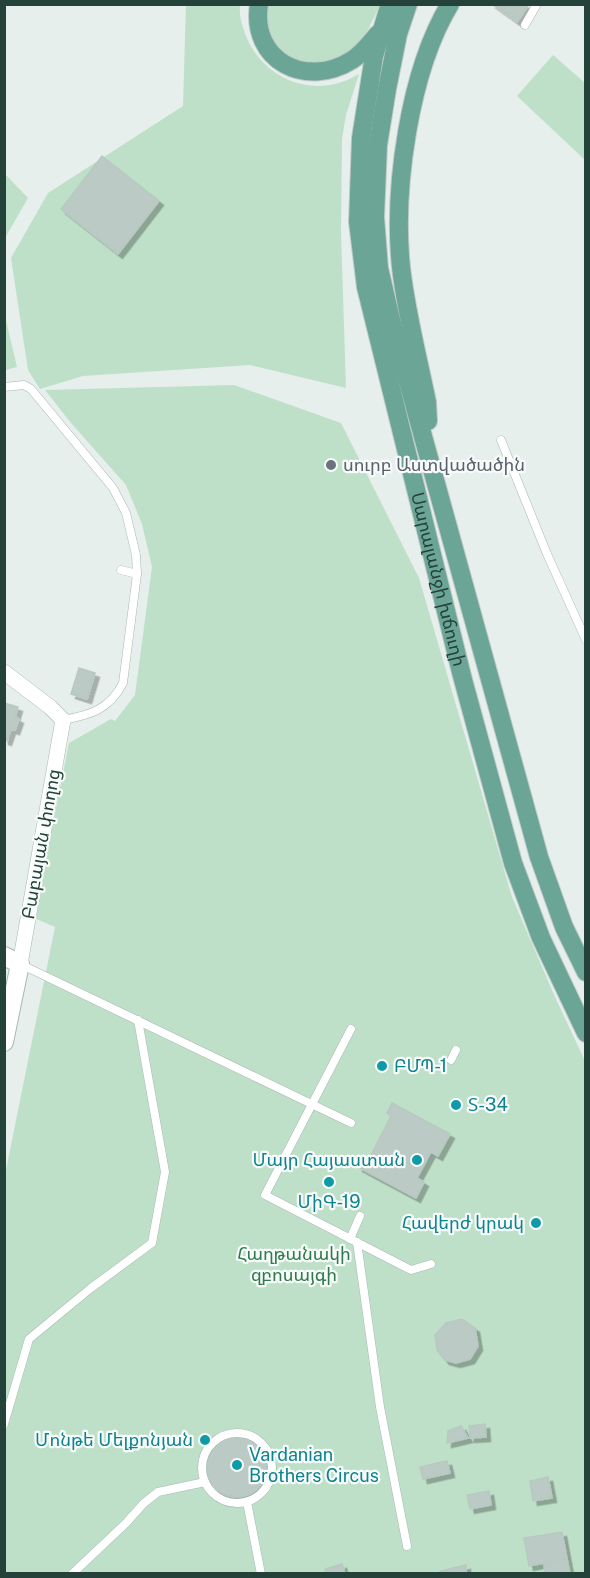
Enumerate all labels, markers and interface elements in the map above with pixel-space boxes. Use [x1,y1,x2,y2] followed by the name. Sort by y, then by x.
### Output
[343,454,525,475] place label: սուրբ Աստվածածին
[324,458,338,472] marker: սուրբ Աստվածածին
[407,490,470,668] street label: Սարալանջի խճուղի
[17,767,64,921] street label: Բաբայան փողոց
[394,1055,447,1076] place label: ԲՄՊ-1
[375,1059,389,1073] marker: ԲՄՊ-1
[468,1094,508,1115] place label: Տ-34
[449,1098,463,1112] marker: Տ-34
[253,1149,405,1170] place label: Մայր Հայաստան
[410,1153,424,1167] marker: Մայր Հայաստան
[322,1175,336,1189] marker: ՄիԳ-19
[298,1191,360,1212] place label: ՄիԳ-19
[402,1212,524,1233] place label: Հավերժ կրակ
[529,1216,543,1230] marker: Հավերժ կրակ
[237,1243,351,1285] park label: Հաղթանակի զբոսայգի
[35,1429,193,1450] place label: Մոնթե Մելքոնյան
[198,1433,212,1447] marker: Մոնթե Մելքոնյան
[249,1444,379,1486] place label: Vardanian Brothers Circus
[230,1458,244,1472] marker: Vardanian Brothers Circus

